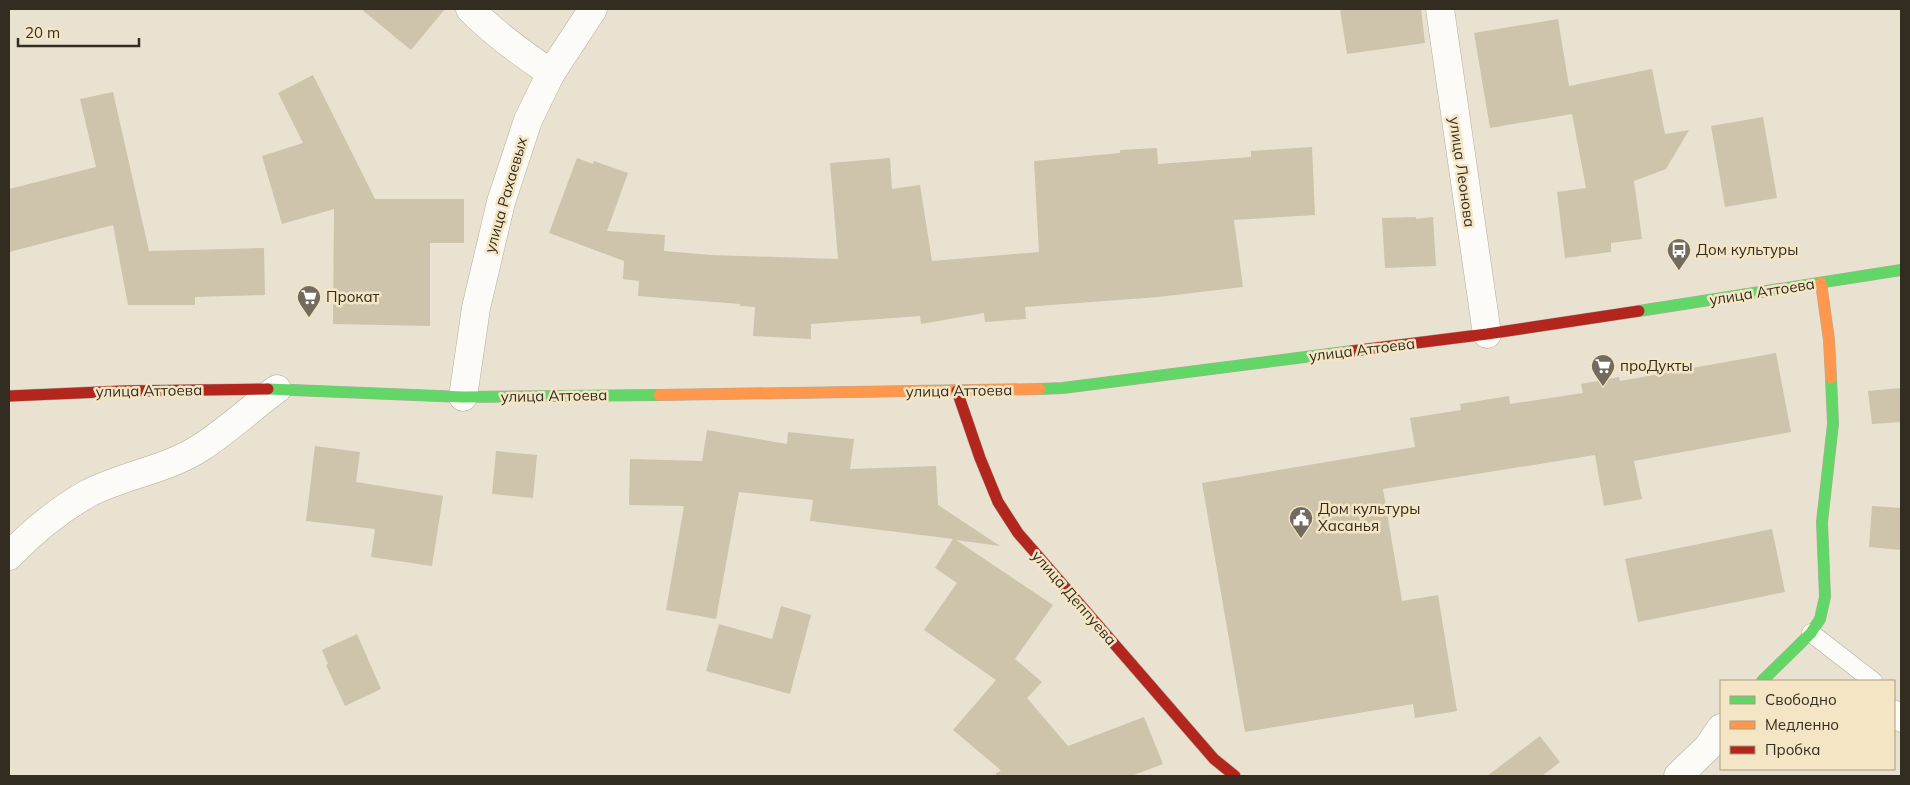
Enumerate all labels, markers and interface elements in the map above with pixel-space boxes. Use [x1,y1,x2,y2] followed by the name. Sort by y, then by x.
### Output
[18,15,139,47] scale bar
[25,23,60,42] text: 20 m
[1445,116,1480,228] street label: улица Леонова
[480,135,531,255] street label: улица Рахаевых
[1666,237,1692,271] bus stop icon: Дом культуры
[1696,240,1798,259] place label: Дом культуры
[1708,274,1816,309] street label: улица Аттоева
[296,284,322,318] supermarket icon: Прокат
[326,287,380,306] place label: Прокат
[1308,334,1416,365] street label: улица Аттоева
[1590,353,1616,387] supermarket icon: проДукты
[1620,356,1693,375] place label: проДукты
[96,380,202,401] street label: улица Аттоева
[906,380,1012,401] street label: улица Аттоева
[501,385,607,406] street label: улица Аттоева
[1318,499,1420,535] place label: Дом культуры Хасанья
[1288,505,1314,539] public building icon: Дом культуры Хасанья
[1028,546,1121,649] street label: улица Деппуева
[1720,680,1895,770] legend
[1765,690,1837,709] text: Свободно
[1765,715,1839,734] text: Медленно
[1765,740,1820,759] text: Пробка

